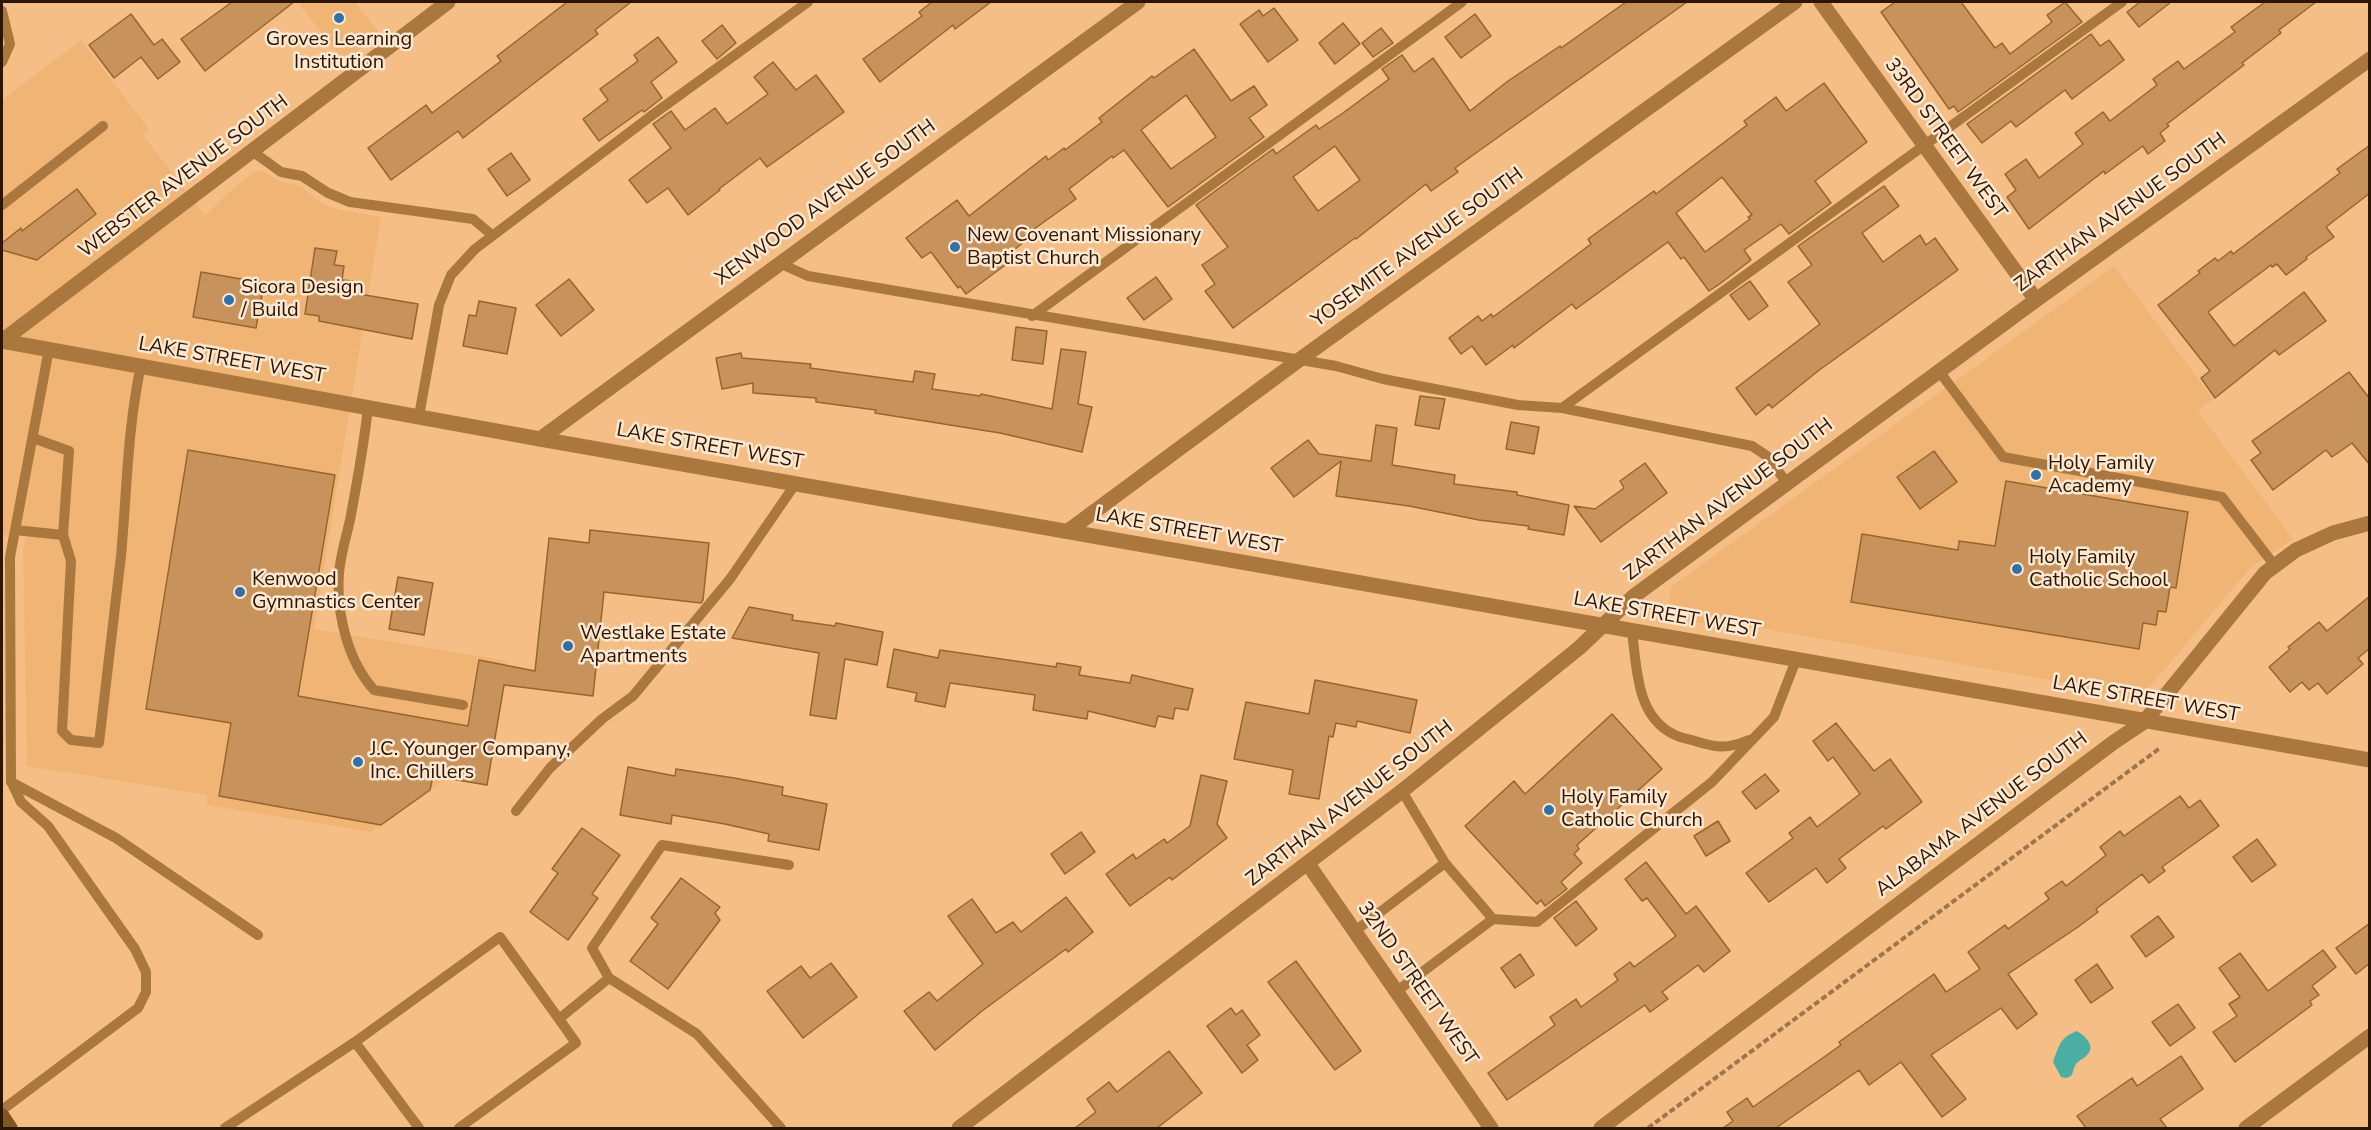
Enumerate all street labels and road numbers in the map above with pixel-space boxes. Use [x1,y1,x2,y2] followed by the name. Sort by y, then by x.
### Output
[1879,54,2011,224] street label: 33RD STREET WEST
[75,90,293,264] street label: WEBSTER AVENUE SOUTH
[711,115,941,291] street label: XENWOOD AVENUE SOUTH
[2011,128,2231,298] street label: ZARTHAN AVENUE SOUTH
[1307,163,1529,333] street label: YOSEMITE AVENUE SOUTH
[137,333,327,389] street label: LAKE STREET WEST
[1620,414,1838,586] street label: ZARTHAN AVENUE SOUTH
[615,419,805,475] street label: LAKE STREET WEST
[1094,504,1284,560] street label: LAKE STREET WEST
[1572,588,1762,644] street label: LAKE STREET WEST
[2051,672,2241,728] street label: LAKE STREET WEST
[1242,716,1458,892] street label: ZARTHAN AVENUE SOUTH
[1871,728,2093,902] street label: ALABAMA AVENUE SOUTH
[1352,898,1482,1070] street label: 32ND STREET WEST

